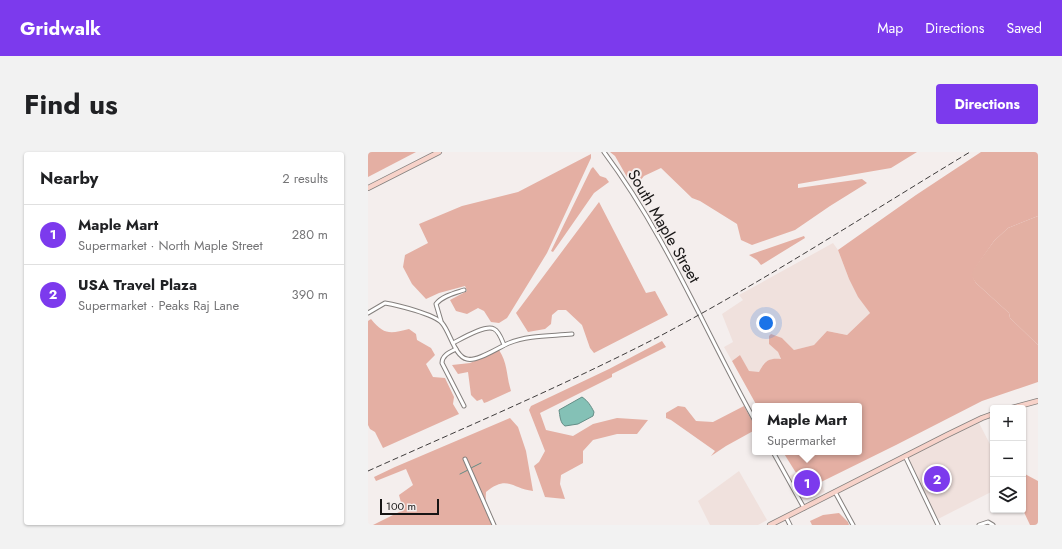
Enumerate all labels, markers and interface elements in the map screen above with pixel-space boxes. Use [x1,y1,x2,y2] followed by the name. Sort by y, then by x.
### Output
[20,15,101,42] text: Gridwalk
[877,18,903,38] text: Map
[925,18,985,38] text: Directions
[1007,18,1042,38] text: Saved
[24,84,118,125] text: Find us
[936,84,1038,124] button: Directions
[622,165,706,287] street label: South Maple Street
[40,166,98,190] text: Nearby
[282,169,328,188] text: 2 results
[78,214,158,236] text: Maple Mart
[50,225,56,244] text: 1
[292,225,328,244] text: 280 m
[78,236,263,255] text: Supermarket · North Maple Street
[78,274,197,296] text: USA Travel Plaza
[49,285,57,304] text: 2
[292,285,328,304] text: 390 m
[78,296,239,315] text: Supermarket · Peaks Raj Lane
[756,313,776,333] your location
[752,403,862,455] popup
[990,405,1026,513] map controls
[990,405,1026,441] button: +
[767,409,847,431] text: Maple Mart
[767,431,836,450] text: Supermarket
[990,441,1026,477] button: −
[924,464,950,494] pin: 2
[794,468,820,498] pin: 1
[990,477,1026,513] button: layers
[380,497,439,516] scale bar
[386,498,416,514] text: 100 m

